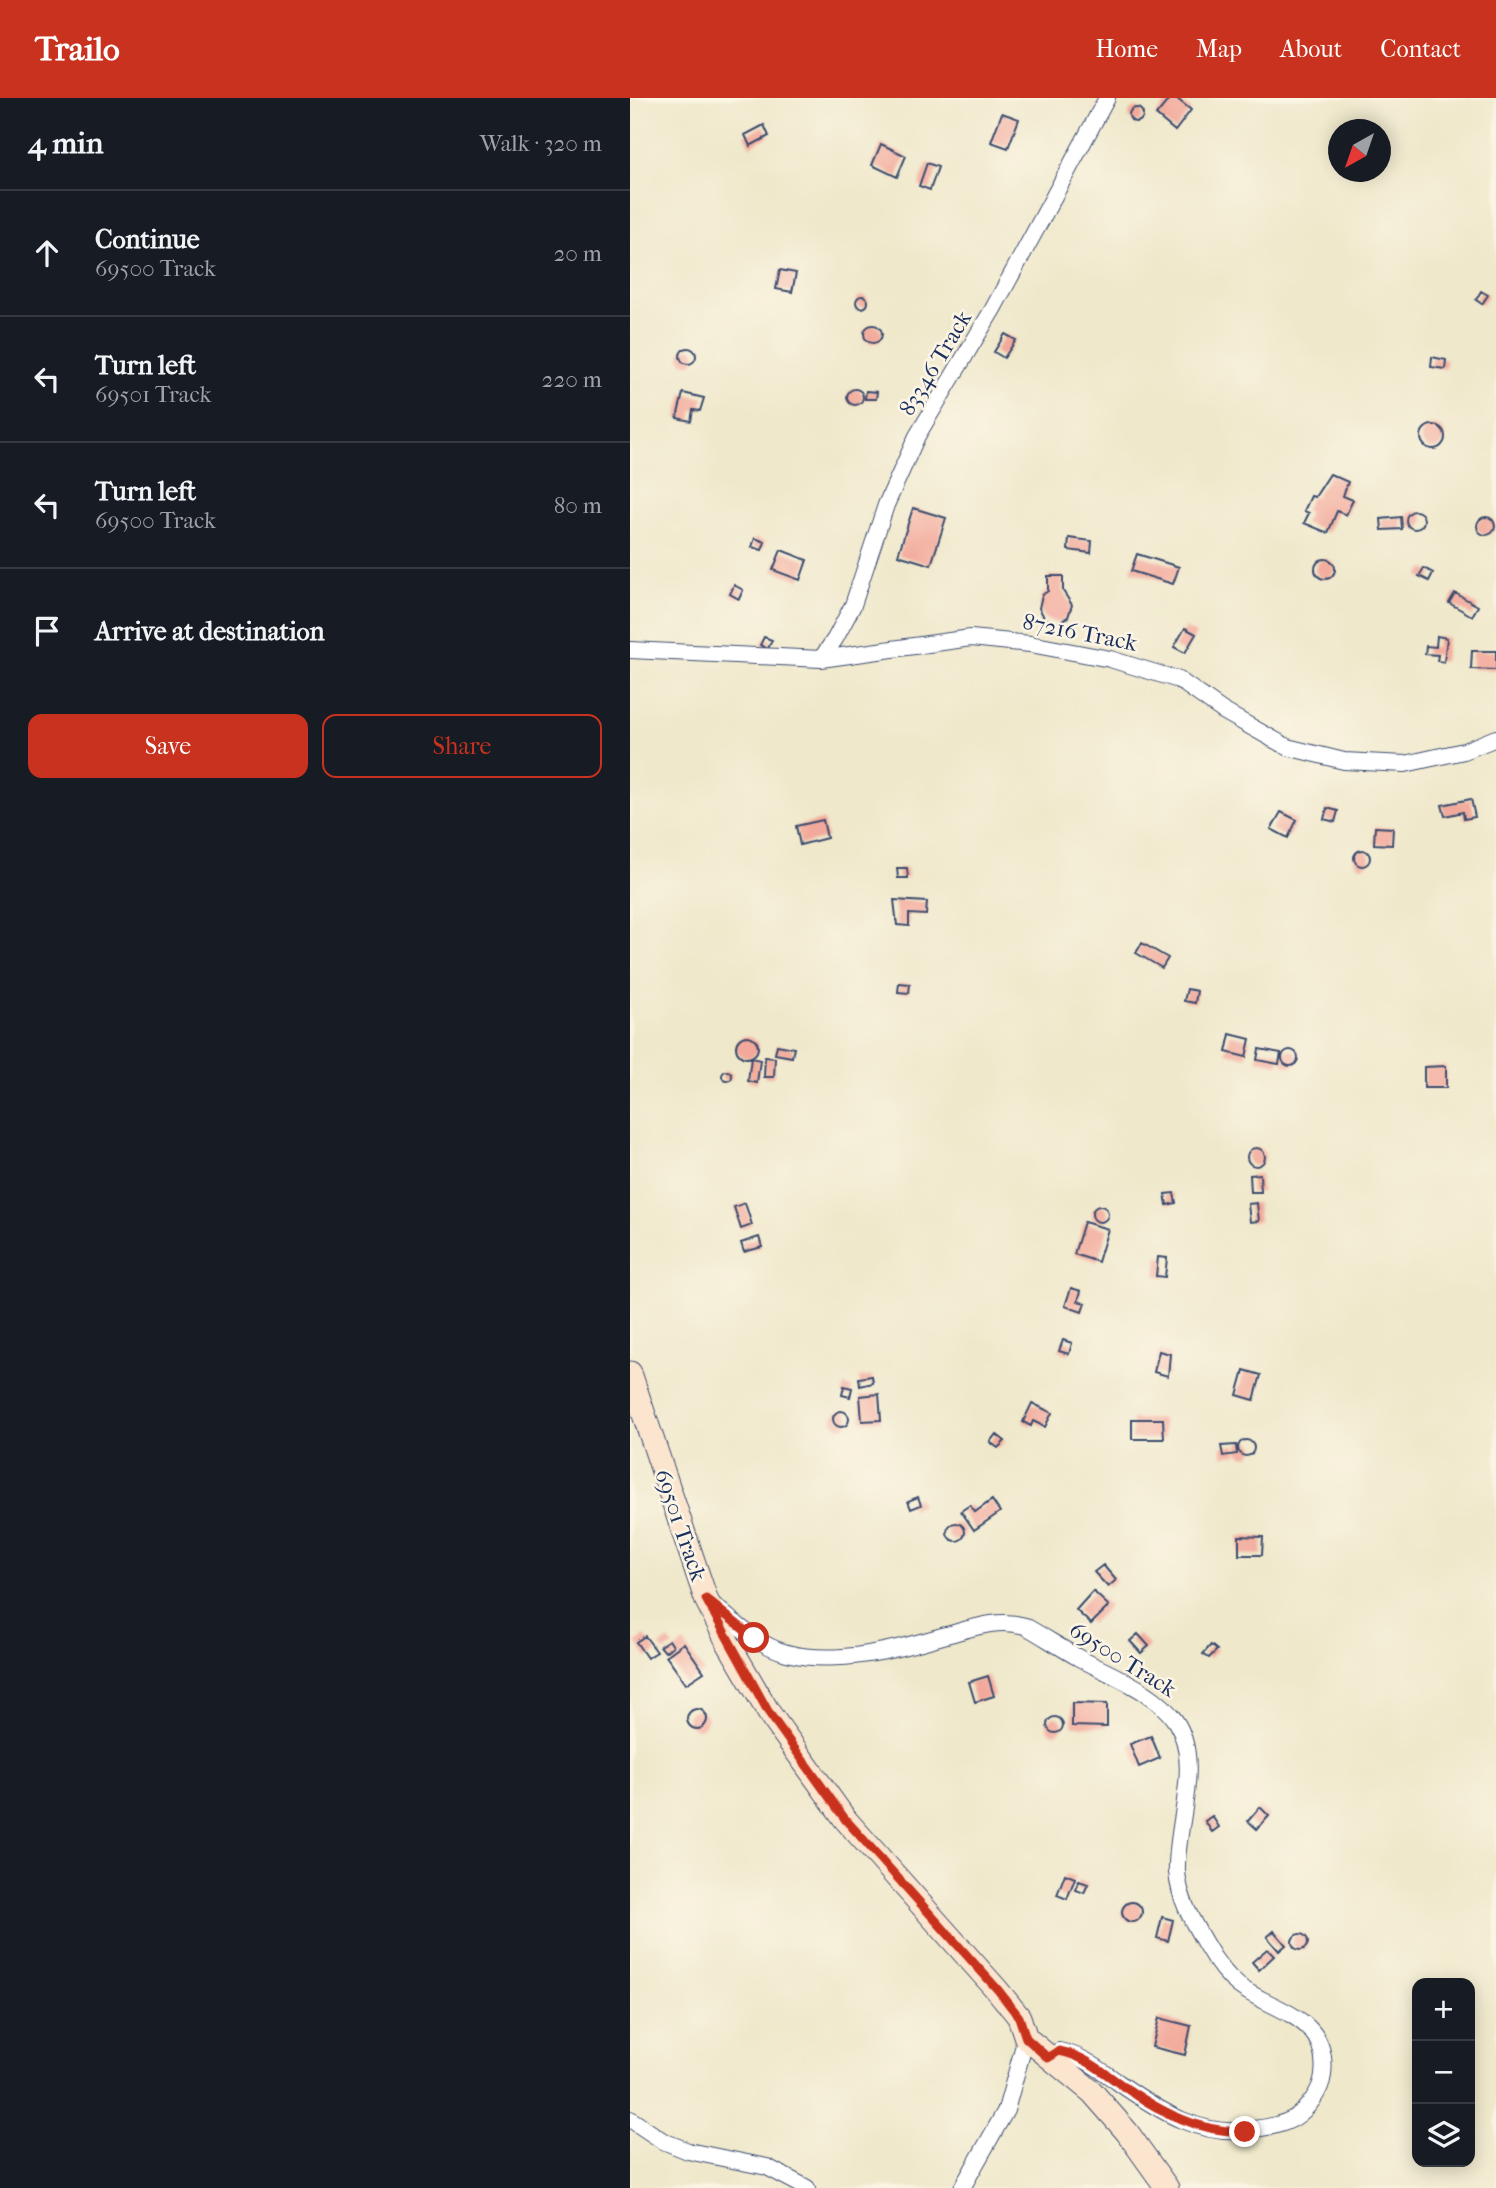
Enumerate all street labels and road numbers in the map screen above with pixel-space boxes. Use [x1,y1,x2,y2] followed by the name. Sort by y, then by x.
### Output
[894,305,978,421] street label: 83346 Track
[1020,608,1141,657] street label: 87216 Track
[649,1466,713,1586] street label: 69501 Track
[1064,1616,1182,1704] street label: 69500 Track

